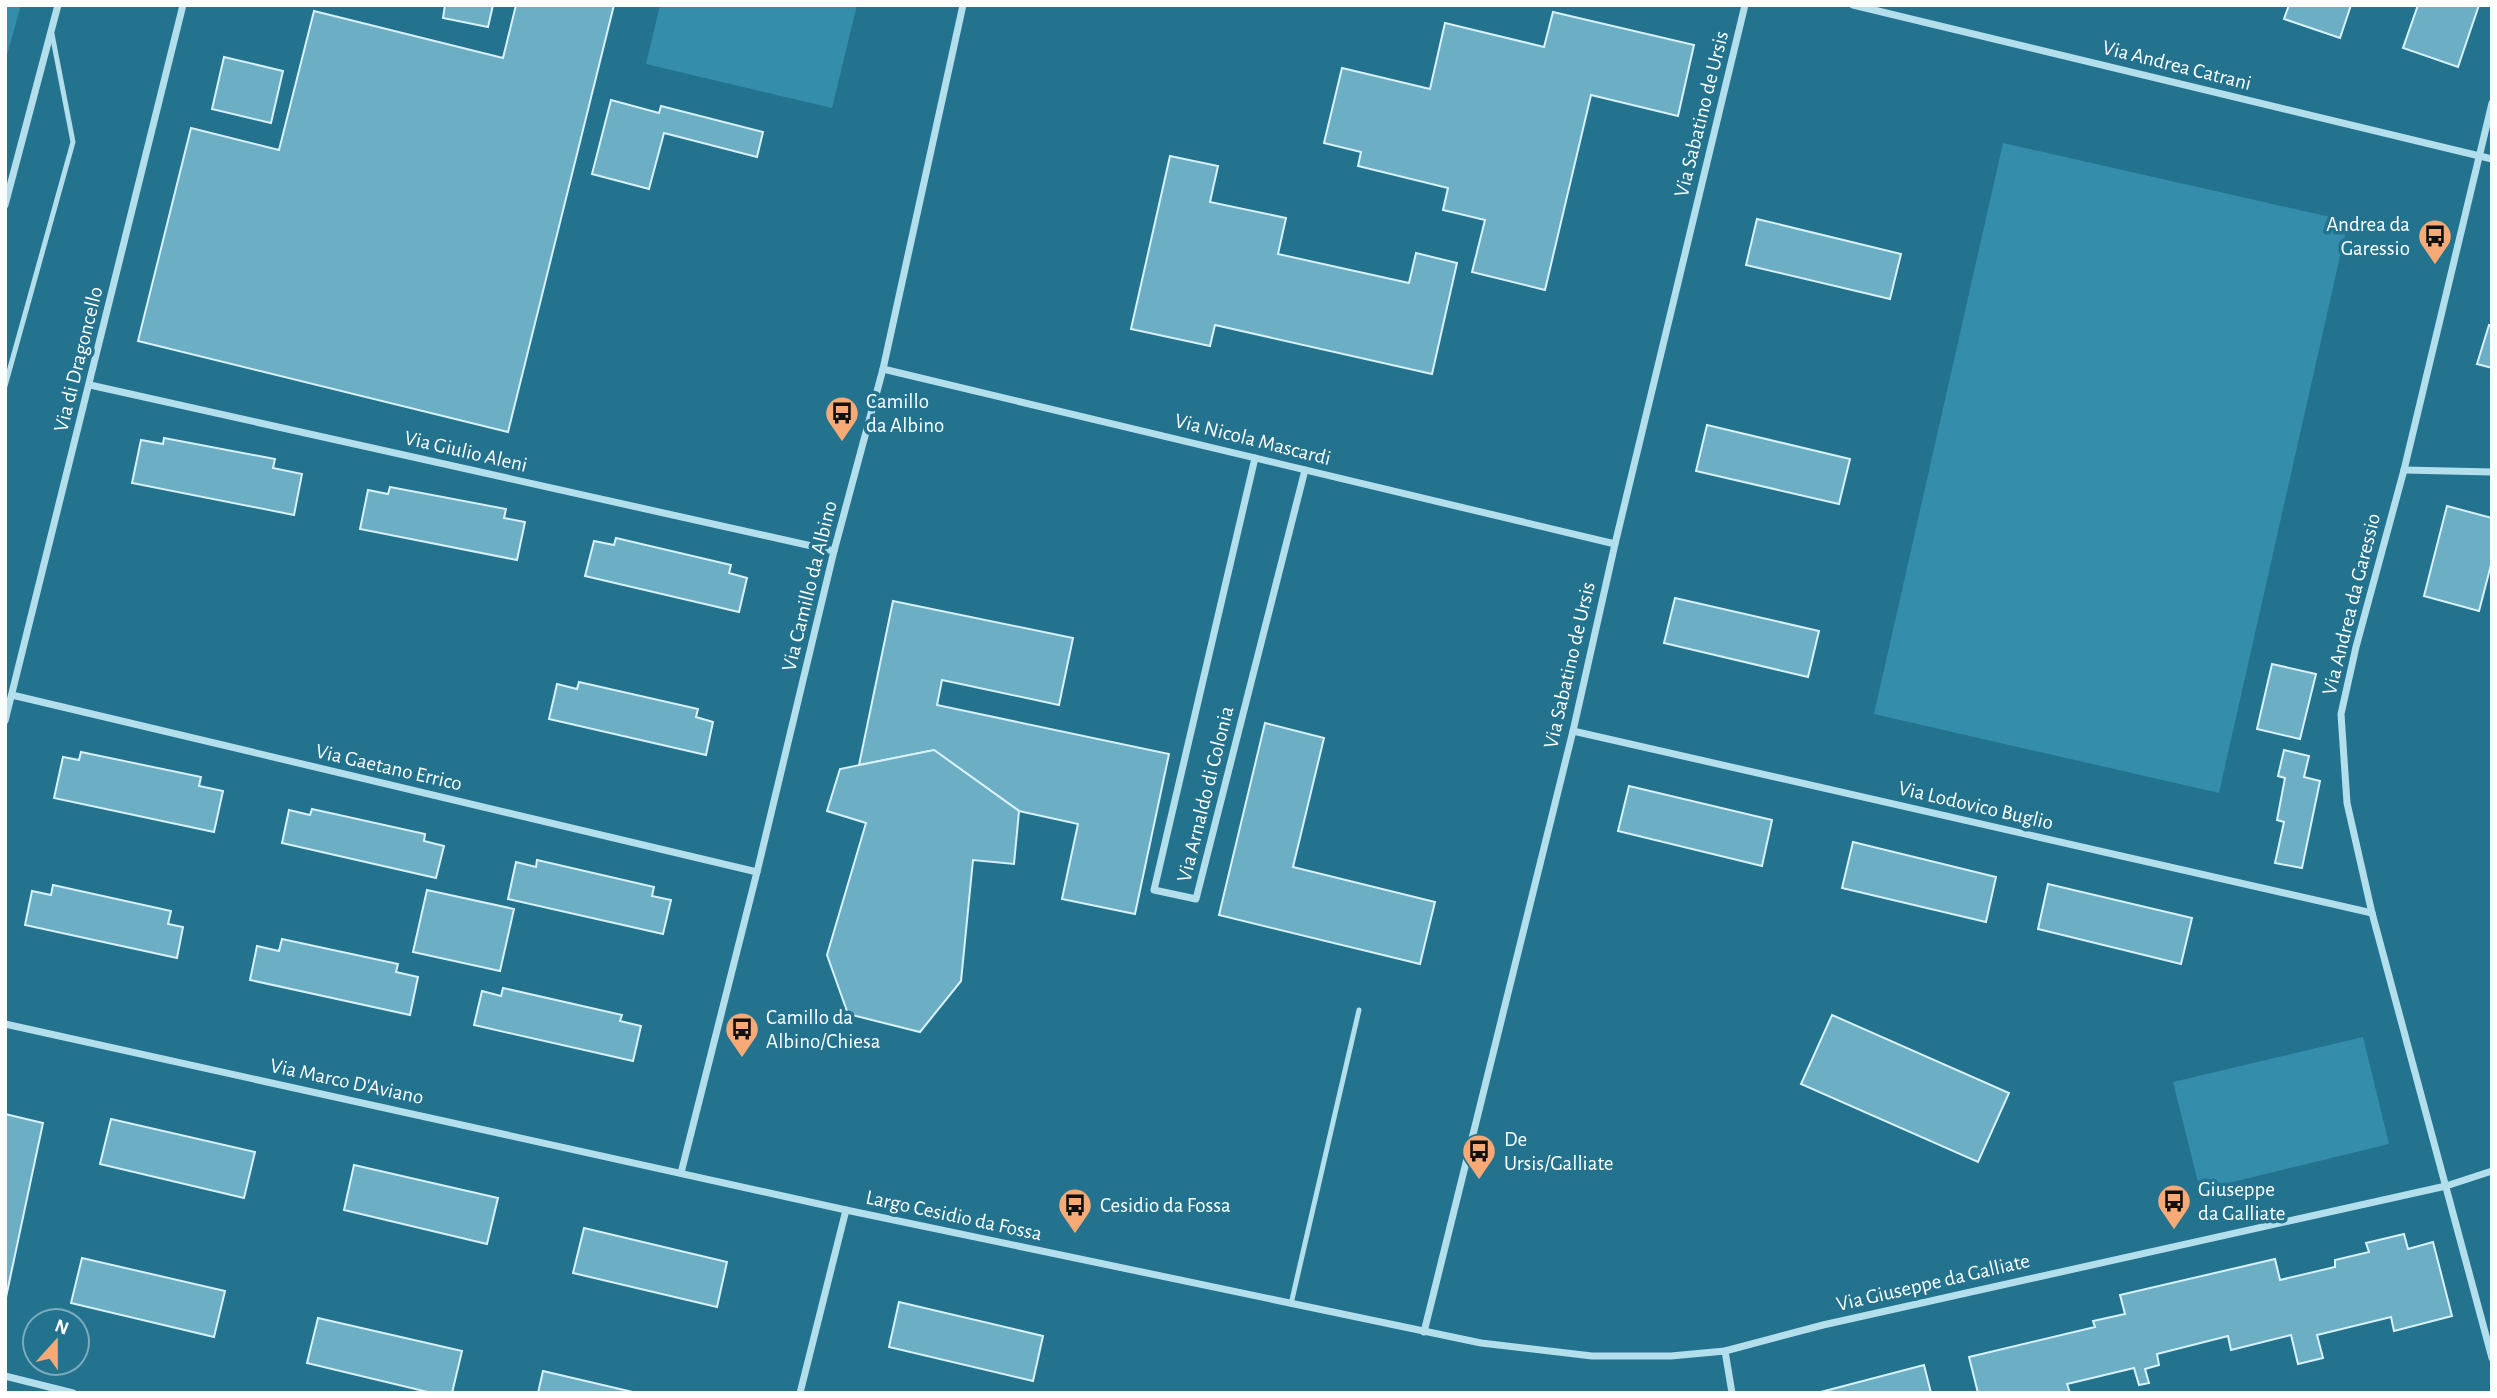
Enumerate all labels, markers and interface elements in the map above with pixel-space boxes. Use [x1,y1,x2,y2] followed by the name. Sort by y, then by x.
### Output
[1671,29,1732,199] street label: Via Sabatino de Ursis
[2100,37,2253,94] street label: Via Andrea Catrani
[2326,214,2410,259] place label: Andrea da Garessio
[2416,217,2454,266] bus stop icon: Andrea da Garessio
[50,284,107,434] street label: Via di Dragoncello
[866,391,944,436] place label: Camillo da Albino
[823,394,861,443] bus stop icon: Camillo da Albino
[1173,410,1333,469] street label: Via Nicola Mascardi
[402,427,529,476] street label: Via Giulio Aleni
[778,499,841,674] street label: Via Camillo da Albino
[2319,511,2384,697] street label: Via Andrea da Garessio
[1540,580,1599,750] street label: Via Sabatino de Ursis
[1173,704,1238,884] street label: Via Arnaldo di Colonia
[314,740,464,795] street label: Via Gaetano Errico
[1896,777,2055,834] street label: Via Lodovico Buglio
[766,1007,881,1052] place label: Camillo da Albino/Chiesa
[723,1010,761,1059] bus stop icon: Camillo da Albino/Chiesa
[268,1055,426,1108] street label: Via Marco D'Aviano
[1504,1129,1614,1174] place label: De Ursis/Galliate
[1460,1132,1498,1181] bus stop icon: De Ursis/Galliate
[2198,1179,2285,1224] place label: Giuseppe da Galliate
[2155,1182,2193,1231] bus stop icon: Giuseppe da Galliate
[1056,1186,1094,1235] bus stop icon: Cesidio da Fossa
[864,1187,1044,1245] street label: Largo Cesidio da Fossa
[1100,1195,1231,1216] place label: Cesidio da Fossa
[1834,1250,2032,1315] street label: Via Giuseppe da Galliate
[21,1307,91,1377] north arrow
[52,1316,71,1339] text: N

